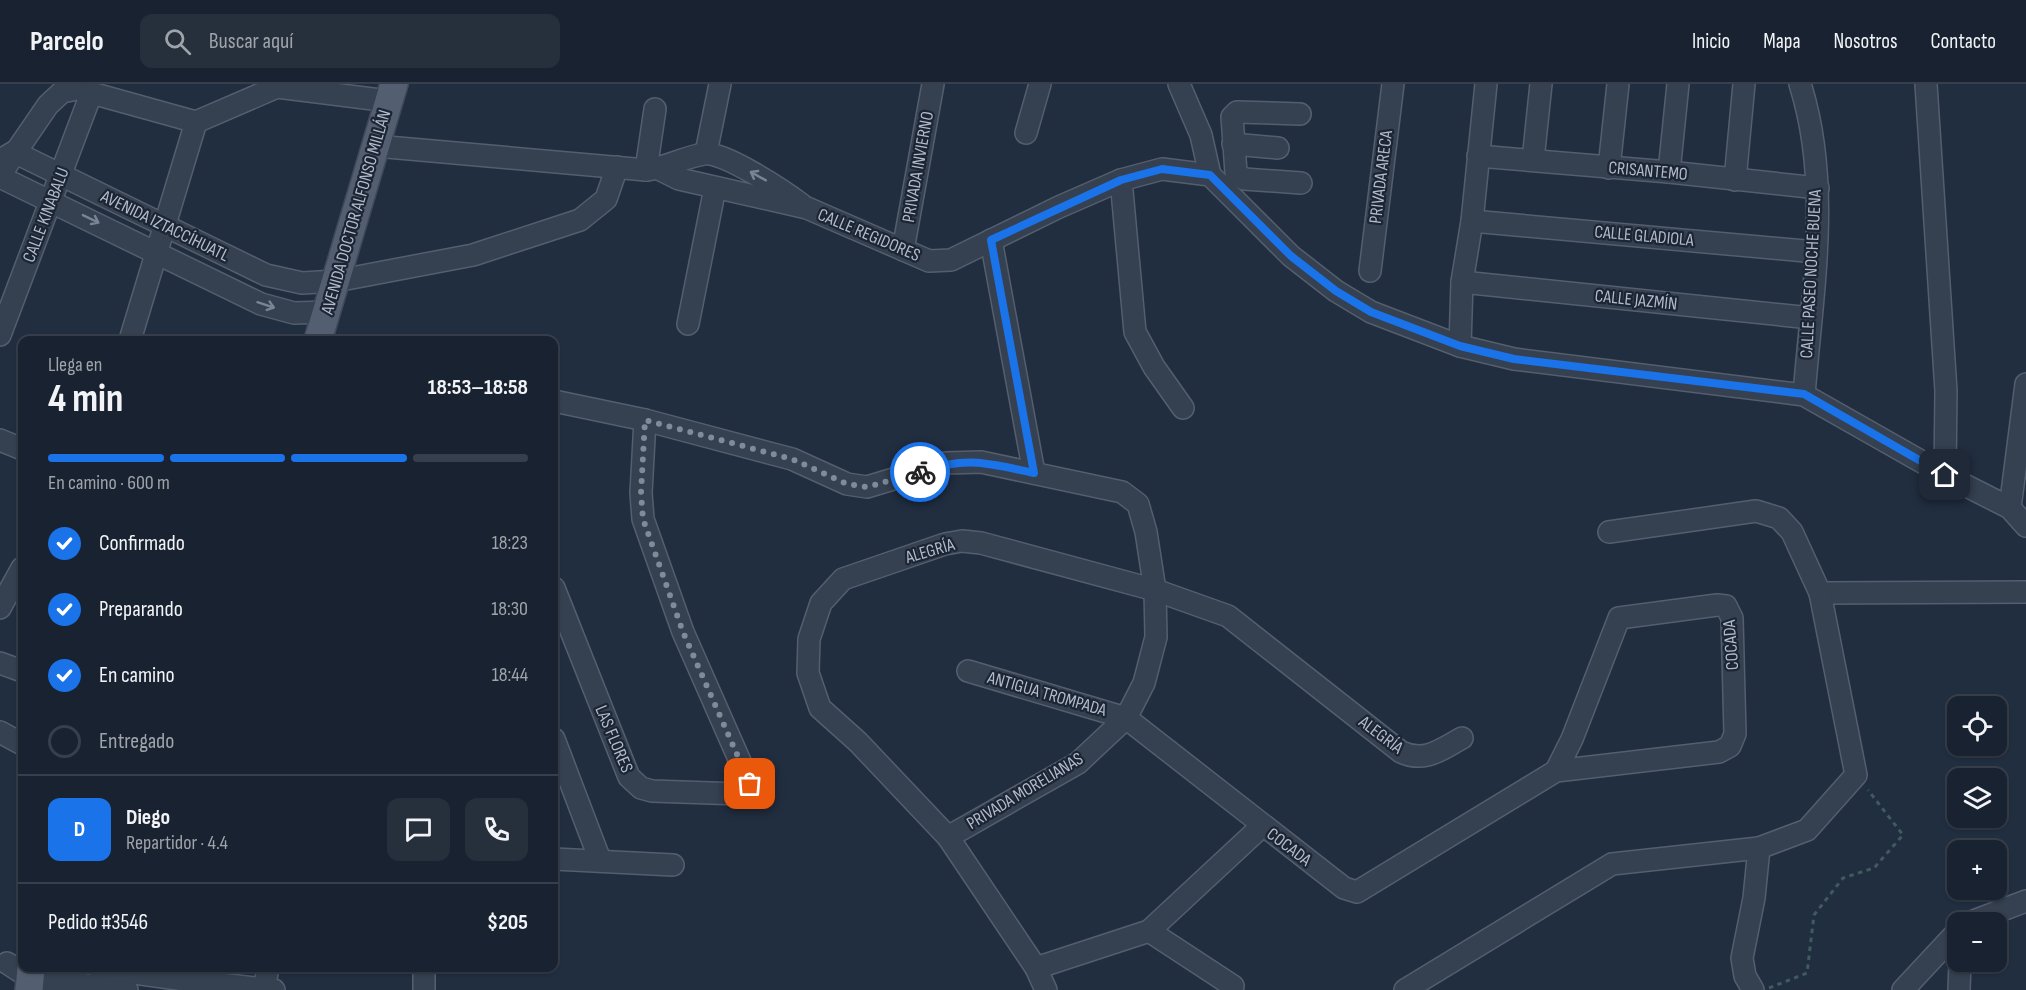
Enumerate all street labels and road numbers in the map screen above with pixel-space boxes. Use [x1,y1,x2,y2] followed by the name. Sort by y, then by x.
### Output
[316,107,395,317] street label: AVENIDA DOCTOR ALFONSO MILLÁN
[898,110,938,224] street label: PRIVADA INVIERNO
[1365,129,1397,225] street label: PRIVADA ARECA
[1607,157,1689,185] street label: CRISANTEMO
[18,165,74,265] street label: CALLE KINABALU
[97,185,233,266] street label: AVENIDA IZTACCÍHUATL
[1796,189,1826,359] street label: CALLE PASEO NOCHE BUENA
[815,204,924,266] street label: CALLE REGIDORES
[1594,221,1695,251] street label: CALLE GLADIOLA
[1594,285,1678,315] street label: CALLE JAZMÍN
[902,534,957,568] street label: ALEGRÍA
[1719,619,1743,671] street label: COCADA
[984,667,1109,721] street label: ANTIGUA TROMPADA
[590,702,638,776] street label: LAS FLORES
[1354,711,1408,759] street label: ALEGRÍA
[963,748,1087,834] street label: PRIVADA MORELIANAS
[1263,823,1316,871] street label: COCADA

